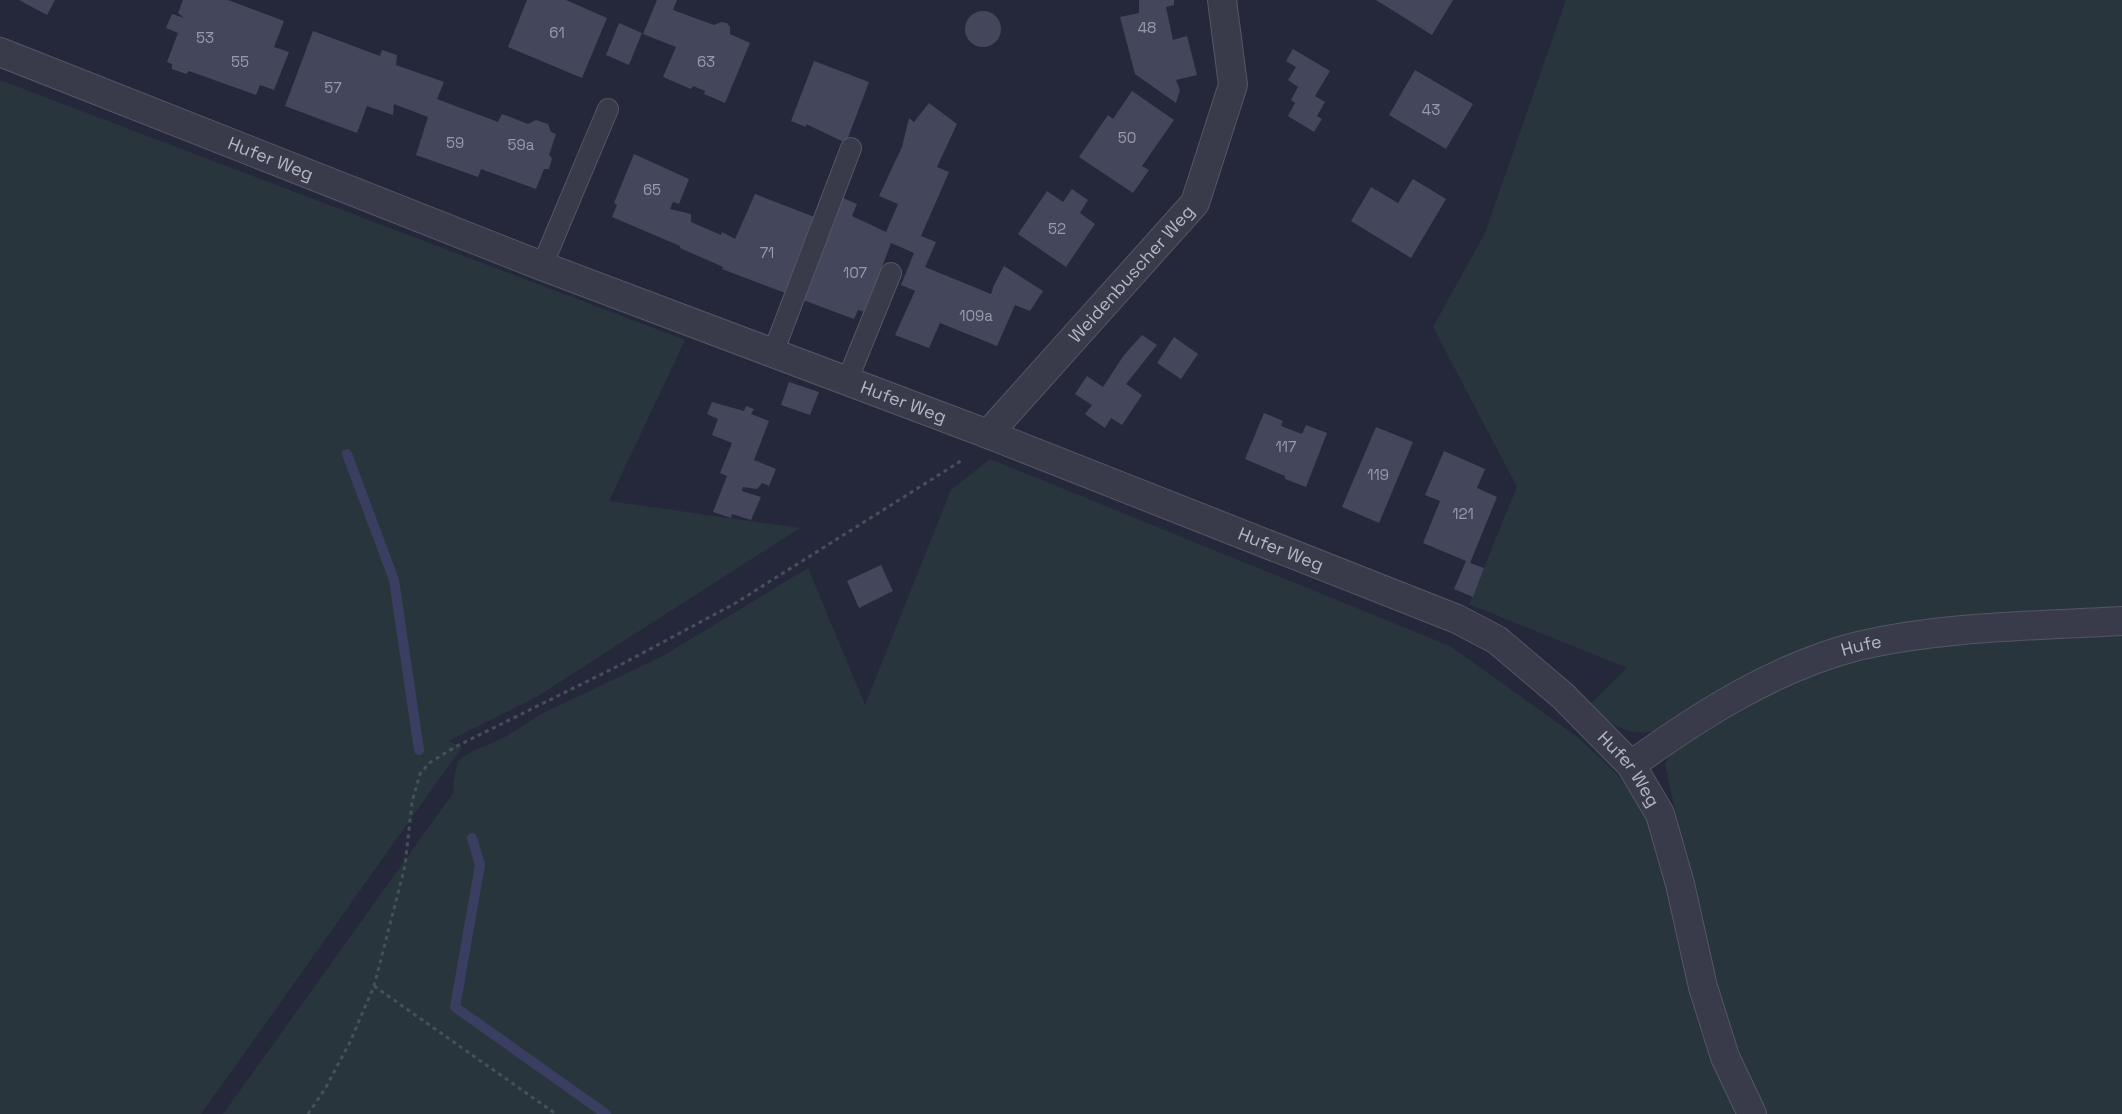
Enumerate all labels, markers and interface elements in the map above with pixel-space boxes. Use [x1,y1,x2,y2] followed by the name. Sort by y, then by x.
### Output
[1138,18,1156,37] house number: 48
[549,23,565,42] house number: 61
[196,28,214,47] house number: 53
[231,52,249,71] house number: 55
[697,52,715,71] house number: 63
[324,78,342,97] house number: 57
[1422,100,1440,119] house number: 43
[1118,128,1136,147] house number: 50
[225,131,317,186] street label: Hufer Weg
[446,133,464,152] house number: 59
[508,135,535,154] house number: 59a
[643,180,661,199] house number: 65
[1063,200,1199,347] street label: Weidenbuscher Weg
[1048,219,1066,238] house number: 52
[760,243,774,262] house number: 71
[843,263,867,282] house number: 107
[959,306,993,325] house number: 109a
[857,375,950,428] street label: Hufer Weg
[1275,437,1297,456] house number: 117
[1367,465,1389,484] house number: 119
[1452,504,1474,523] house number: 121
[1235,522,1327,576] street label: Hufer Weg
[1838,629,1883,661] street label: Hufe
[1593,726,1665,811] street label: Hufer Weg

